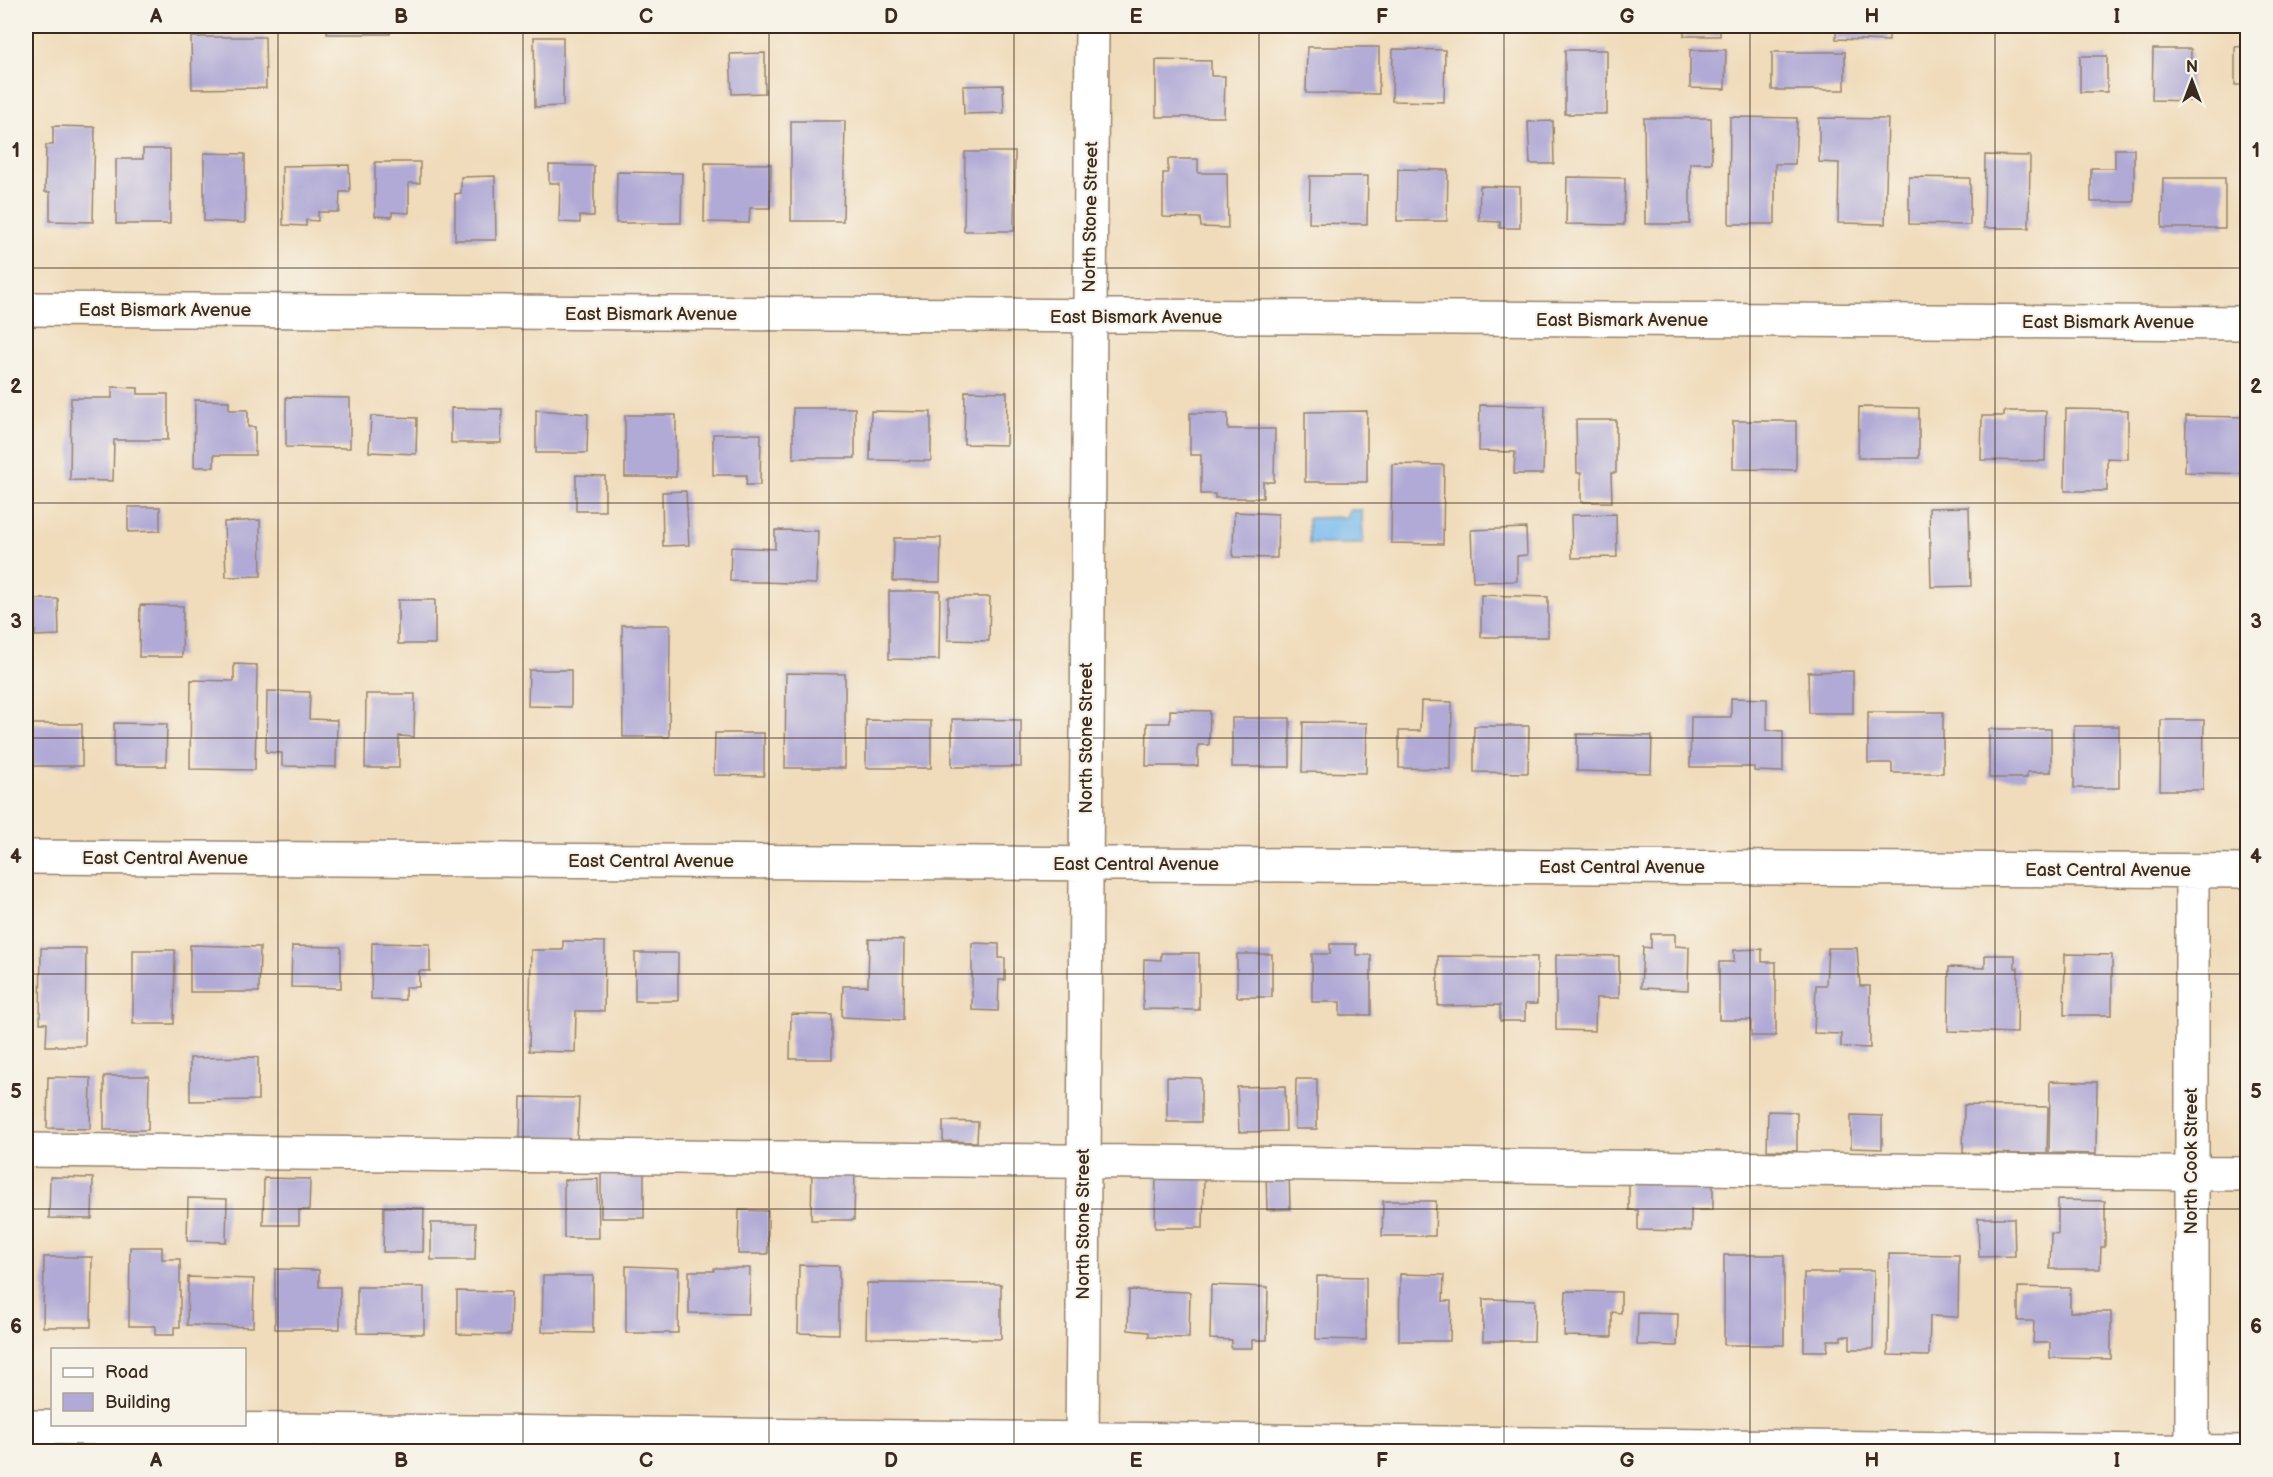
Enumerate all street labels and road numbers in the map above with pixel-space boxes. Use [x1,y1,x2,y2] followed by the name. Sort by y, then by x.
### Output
[1079,141,1102,293] street label: North Stone Street
[79,300,252,321] street label: East Bismark Avenue
[565,304,738,325] street label: East Bismark Avenue
[1050,307,1223,328] street label: East Bismark Avenue
[1536,310,1709,331] street label: East Bismark Avenue
[2022,312,2195,333] street label: East Bismark Avenue
[1076,662,1097,814] street label: North Stone Street
[82,848,248,869] street label: East Central Avenue
[568,851,734,872] street label: East Central Avenue
[1053,854,1219,875] street label: East Central Avenue
[1539,857,1705,878] street label: East Central Avenue
[2025,860,2191,881] street label: East Central Avenue
[2181,1087,2202,1234] street label: North Cook Street
[1073,1148,1094,1300] street label: North Stone Street

